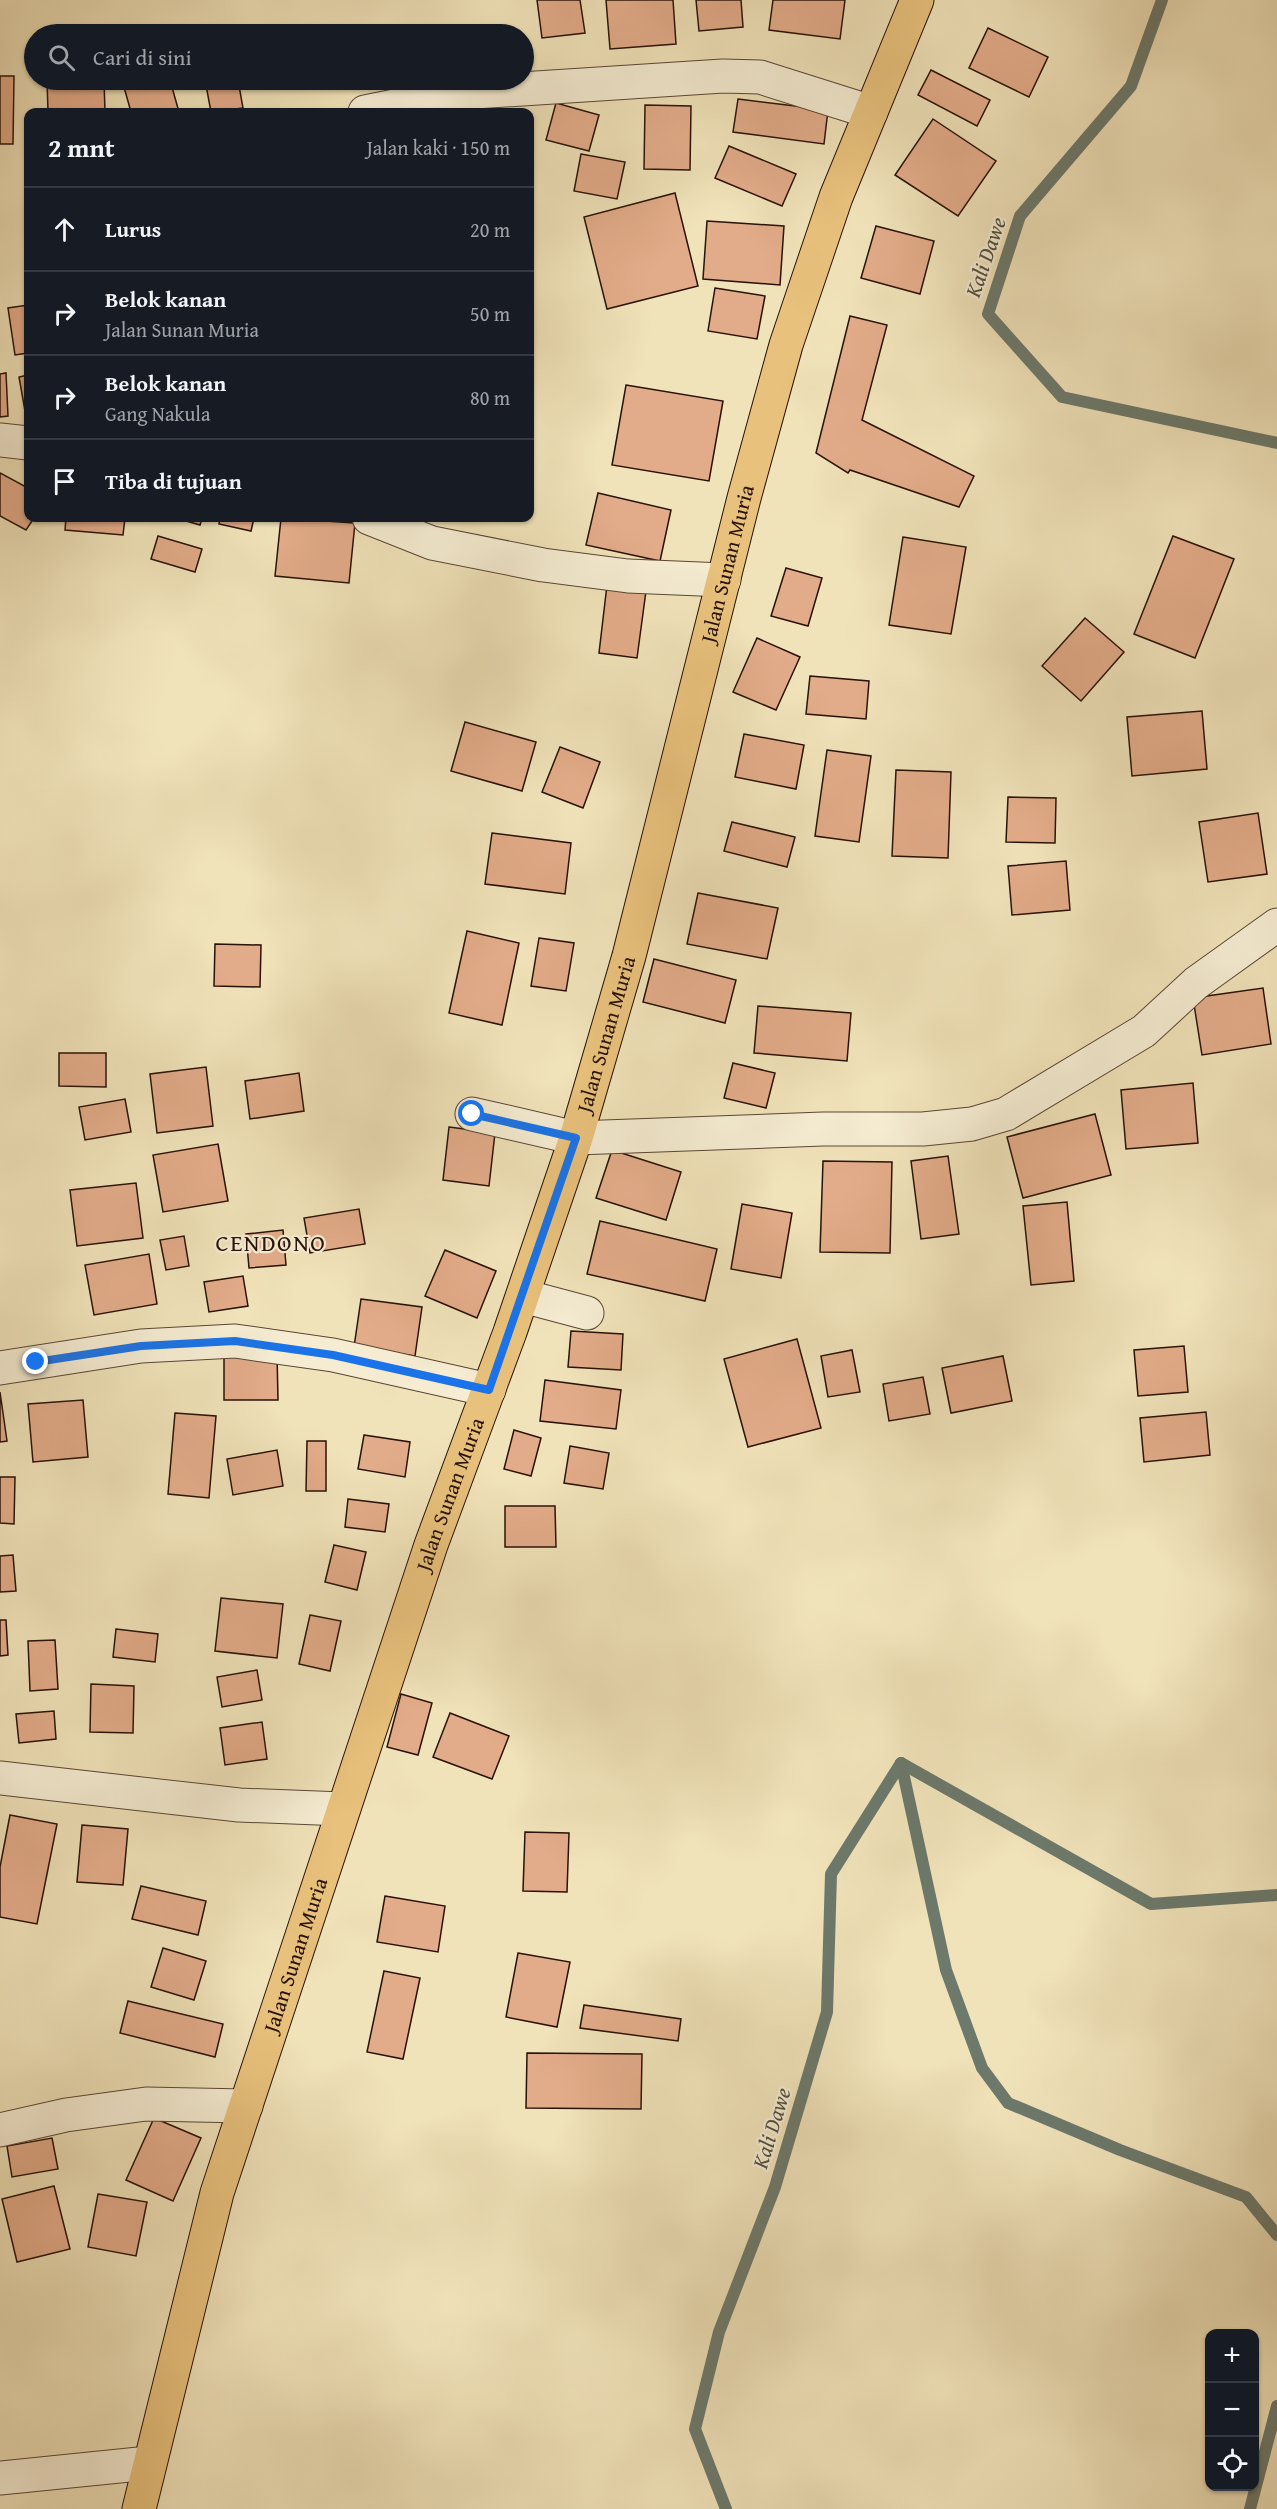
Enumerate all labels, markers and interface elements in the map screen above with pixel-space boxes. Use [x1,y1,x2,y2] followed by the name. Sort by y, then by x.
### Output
[24,24,534,90] search box
[45,41,78,74] icon: search
[93,41,192,73] text: Cari di sini
[48,128,115,167] text: 2 mnt
[366,133,510,162] text: Jalan kaki · 150 m
[956,212,1014,302] water label: Kali Dawe
[48,213,81,246] icon: ahead
[105,213,161,245] text: Lurus
[470,215,510,244] text: 20 m
[105,283,226,315] text: Belok kanan
[48,297,81,330] icon: right
[470,299,510,328] text: 50 m
[105,315,259,344] text: Jalan Sunan Muria
[105,367,226,399] text: Belok kanan
[48,381,81,414] icon: right
[470,383,510,412] text: 80 m
[105,399,210,428] text: Gang Nakula
[48,465,81,498] icon: arrive
[105,465,242,497] text: Tiba di tujuan
[692,481,762,649] street label: Jalan Sunan Muria
[567,952,643,1119] street label: Jalan Sunan Muria
[458,1100,484,1126] route start
[216,1225,326,1260] district label: CENDONO
[22,1348,48,1374] route end
[406,1413,492,1578] street label: Jalan Sunan Muria
[254,1873,335,2039] street label: Jalan Sunan Muria
[743,2083,798,2173] water label: Kali Dawe
[1205,2329,1259,2491] map controls
[1205,2329,1259,2383] button: +
[1205,2383,1259,2437] button: −
[1205,2437,1259,2491] button: locate

